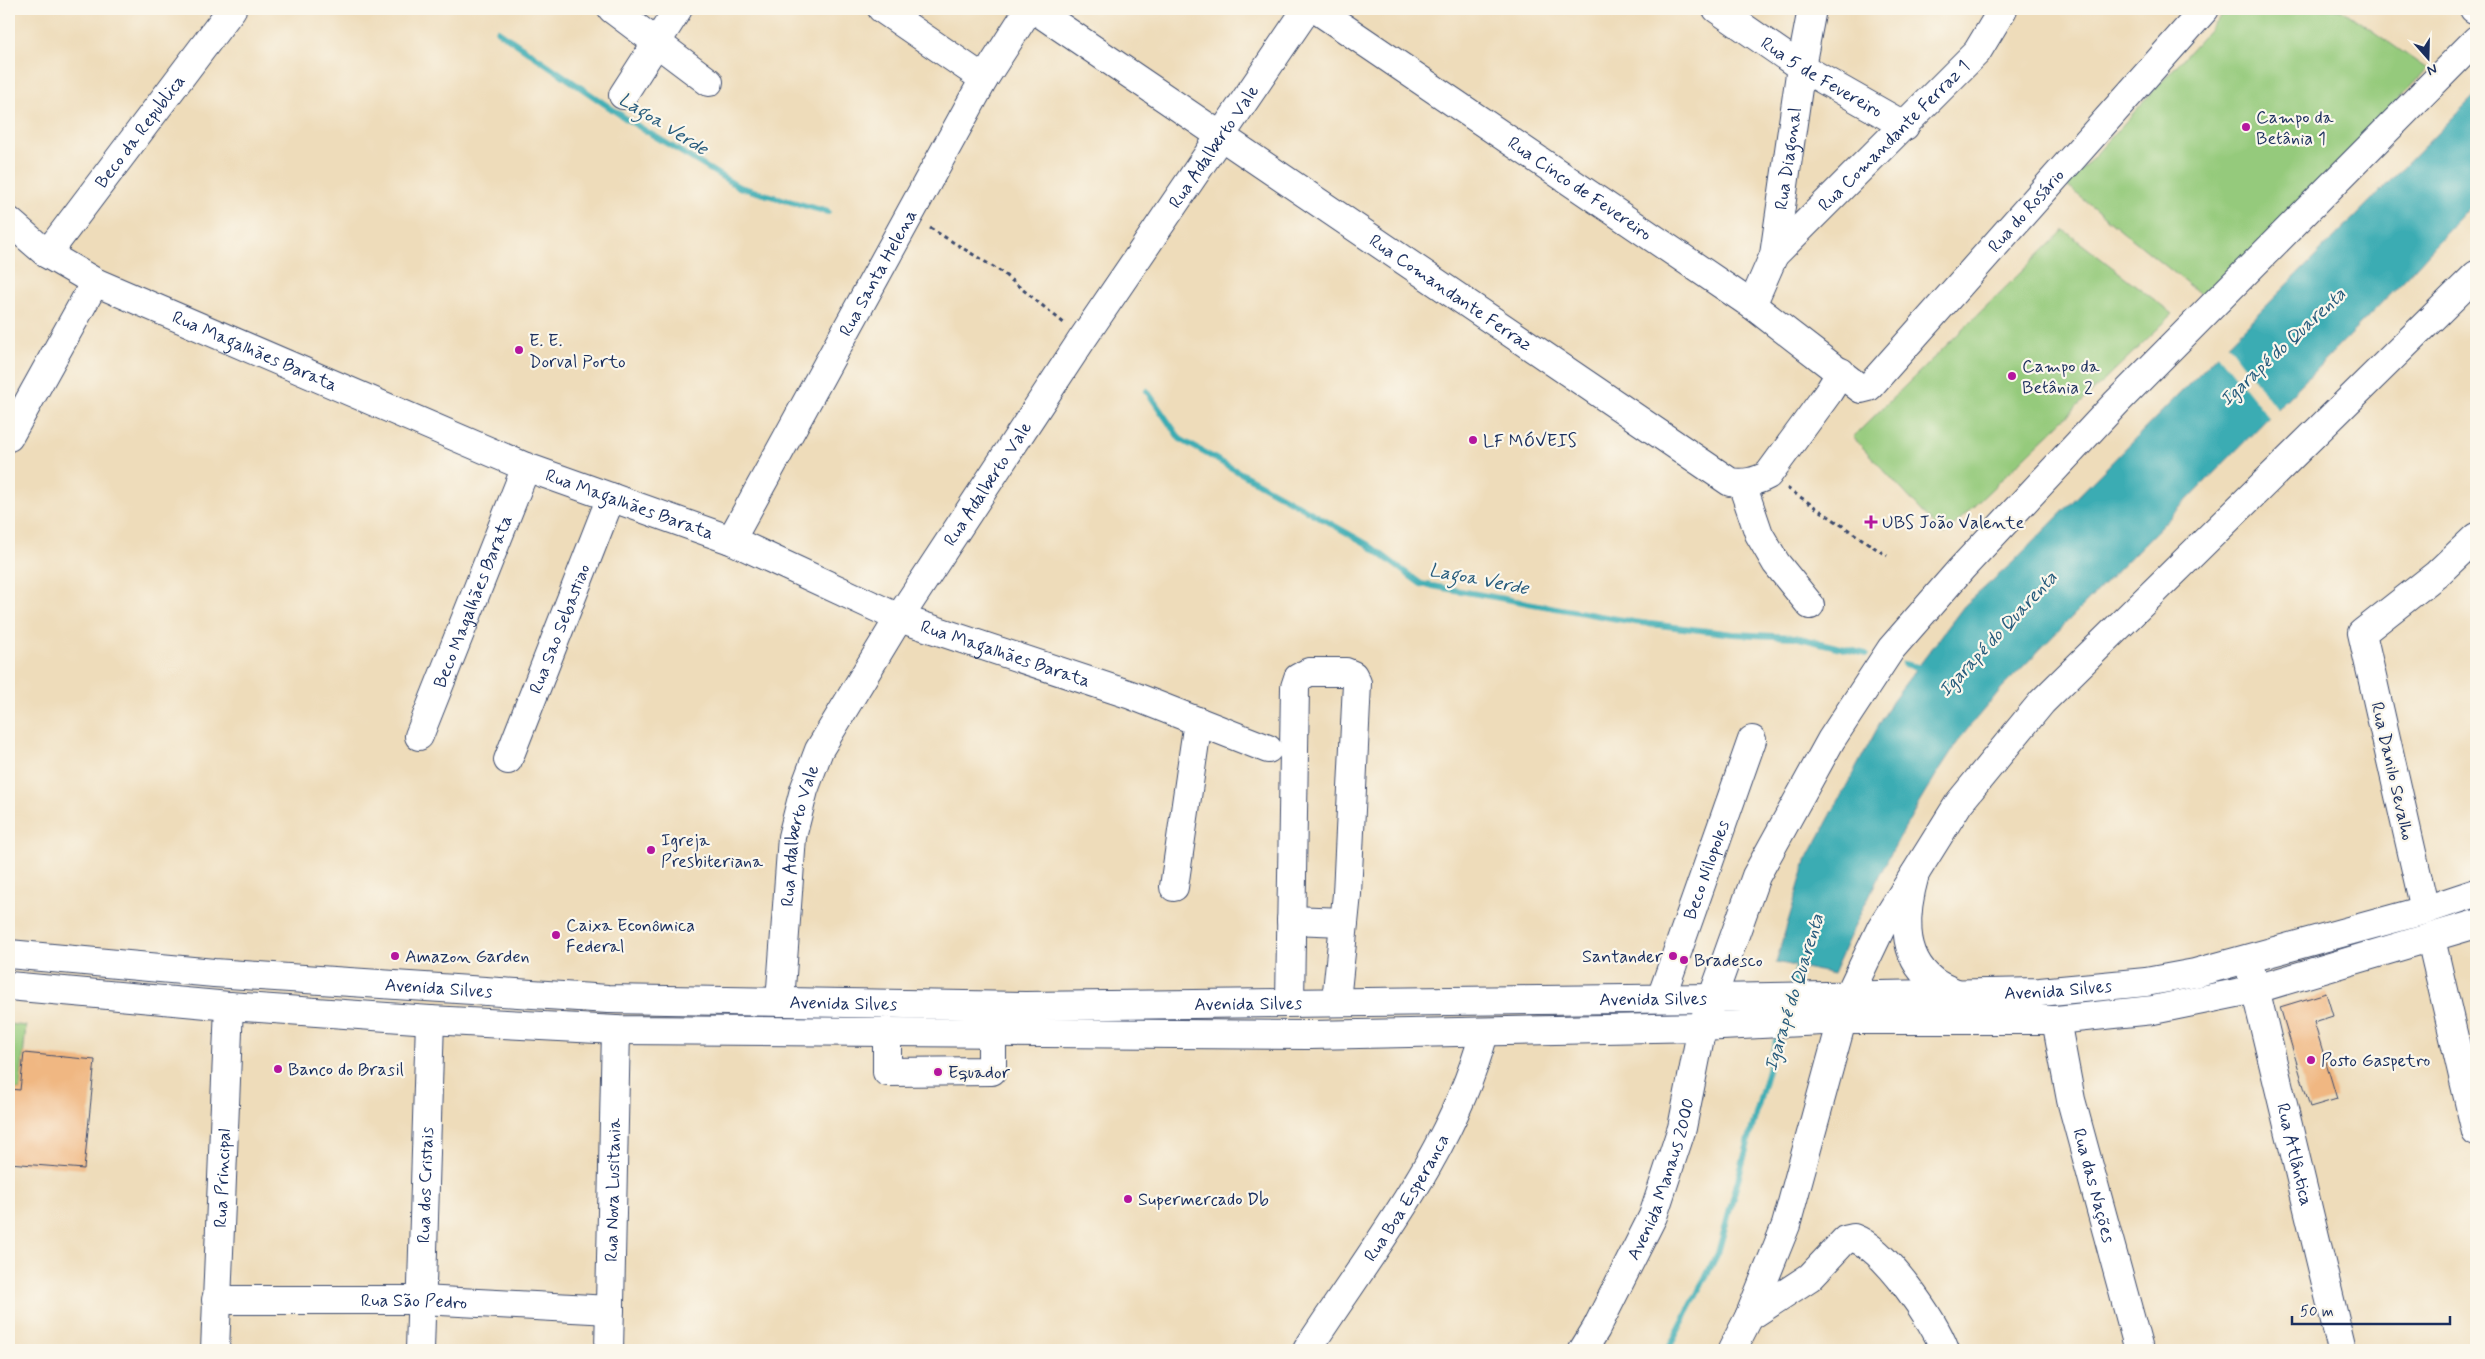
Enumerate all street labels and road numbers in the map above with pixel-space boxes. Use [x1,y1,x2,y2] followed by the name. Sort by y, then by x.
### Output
[1756,32,1887,124] street label: Rua 5 de Fevereiro
[1813,55,1975,217] street label: Rua Comandante Ferraz 1
[90,70,191,193] street label: Beco da Republica
[1164,80,1265,213] street label: Rua Adalberto Vale
[1770,106,1808,212] street label: Rua Diagonal
[1503,131,1656,247] street label: Rua Cinco de Fevereiro
[1983,164,2070,258] street label: Rua do Rosário
[834,205,923,341] street label: Rua Santa Helena
[1364,229,1537,357] street label: Rua Comandante Ferraz
[168,306,341,398] street label: Rua Magalhães Barata
[939,417,1038,551] street label: Rua Adalberto Vale
[542,464,717,546] street label: Rua Magalhães Barata
[428,512,519,692] street label: Beco Magalhães Barata
[524,561,597,697] street label: Rua Sao Sebastiao
[917,615,1093,694] street label: Rua Magalhães Barata
[2364,700,2420,843] street label: Rua Danilo Sevalho
[776,761,825,907] street label: Rua Adalberto Vale
[1679,817,1736,923] street label: Beco Nilopoles
[384,973,493,1004] street label: Avenida Silves
[2004,974,2113,1006] street label: Avenida Silves
[1599,987,1707,1012] street label: Avenida Silves
[789,991,897,1017] street label: Avenida Silves
[1194,992,1302,1017] street label: Avenida Silves
[1622,1096,1701,1264] street label: Avenida Manaus 2000
[2270,1101,2318,1208] street label: Rua Atlântica
[600,1118,627,1262] street label: Rua Nova Lusitania
[412,1126,440,1244] street label: Rua dos Cristais
[2066,1126,2120,1246] street label: Rua das Nações
[209,1128,237,1228] street label: Rua Principal
[1359,1130,1455,1267] street label: Rua Boa Esperanca
[361,1289,468,1315] street label: Rua São Pedro

